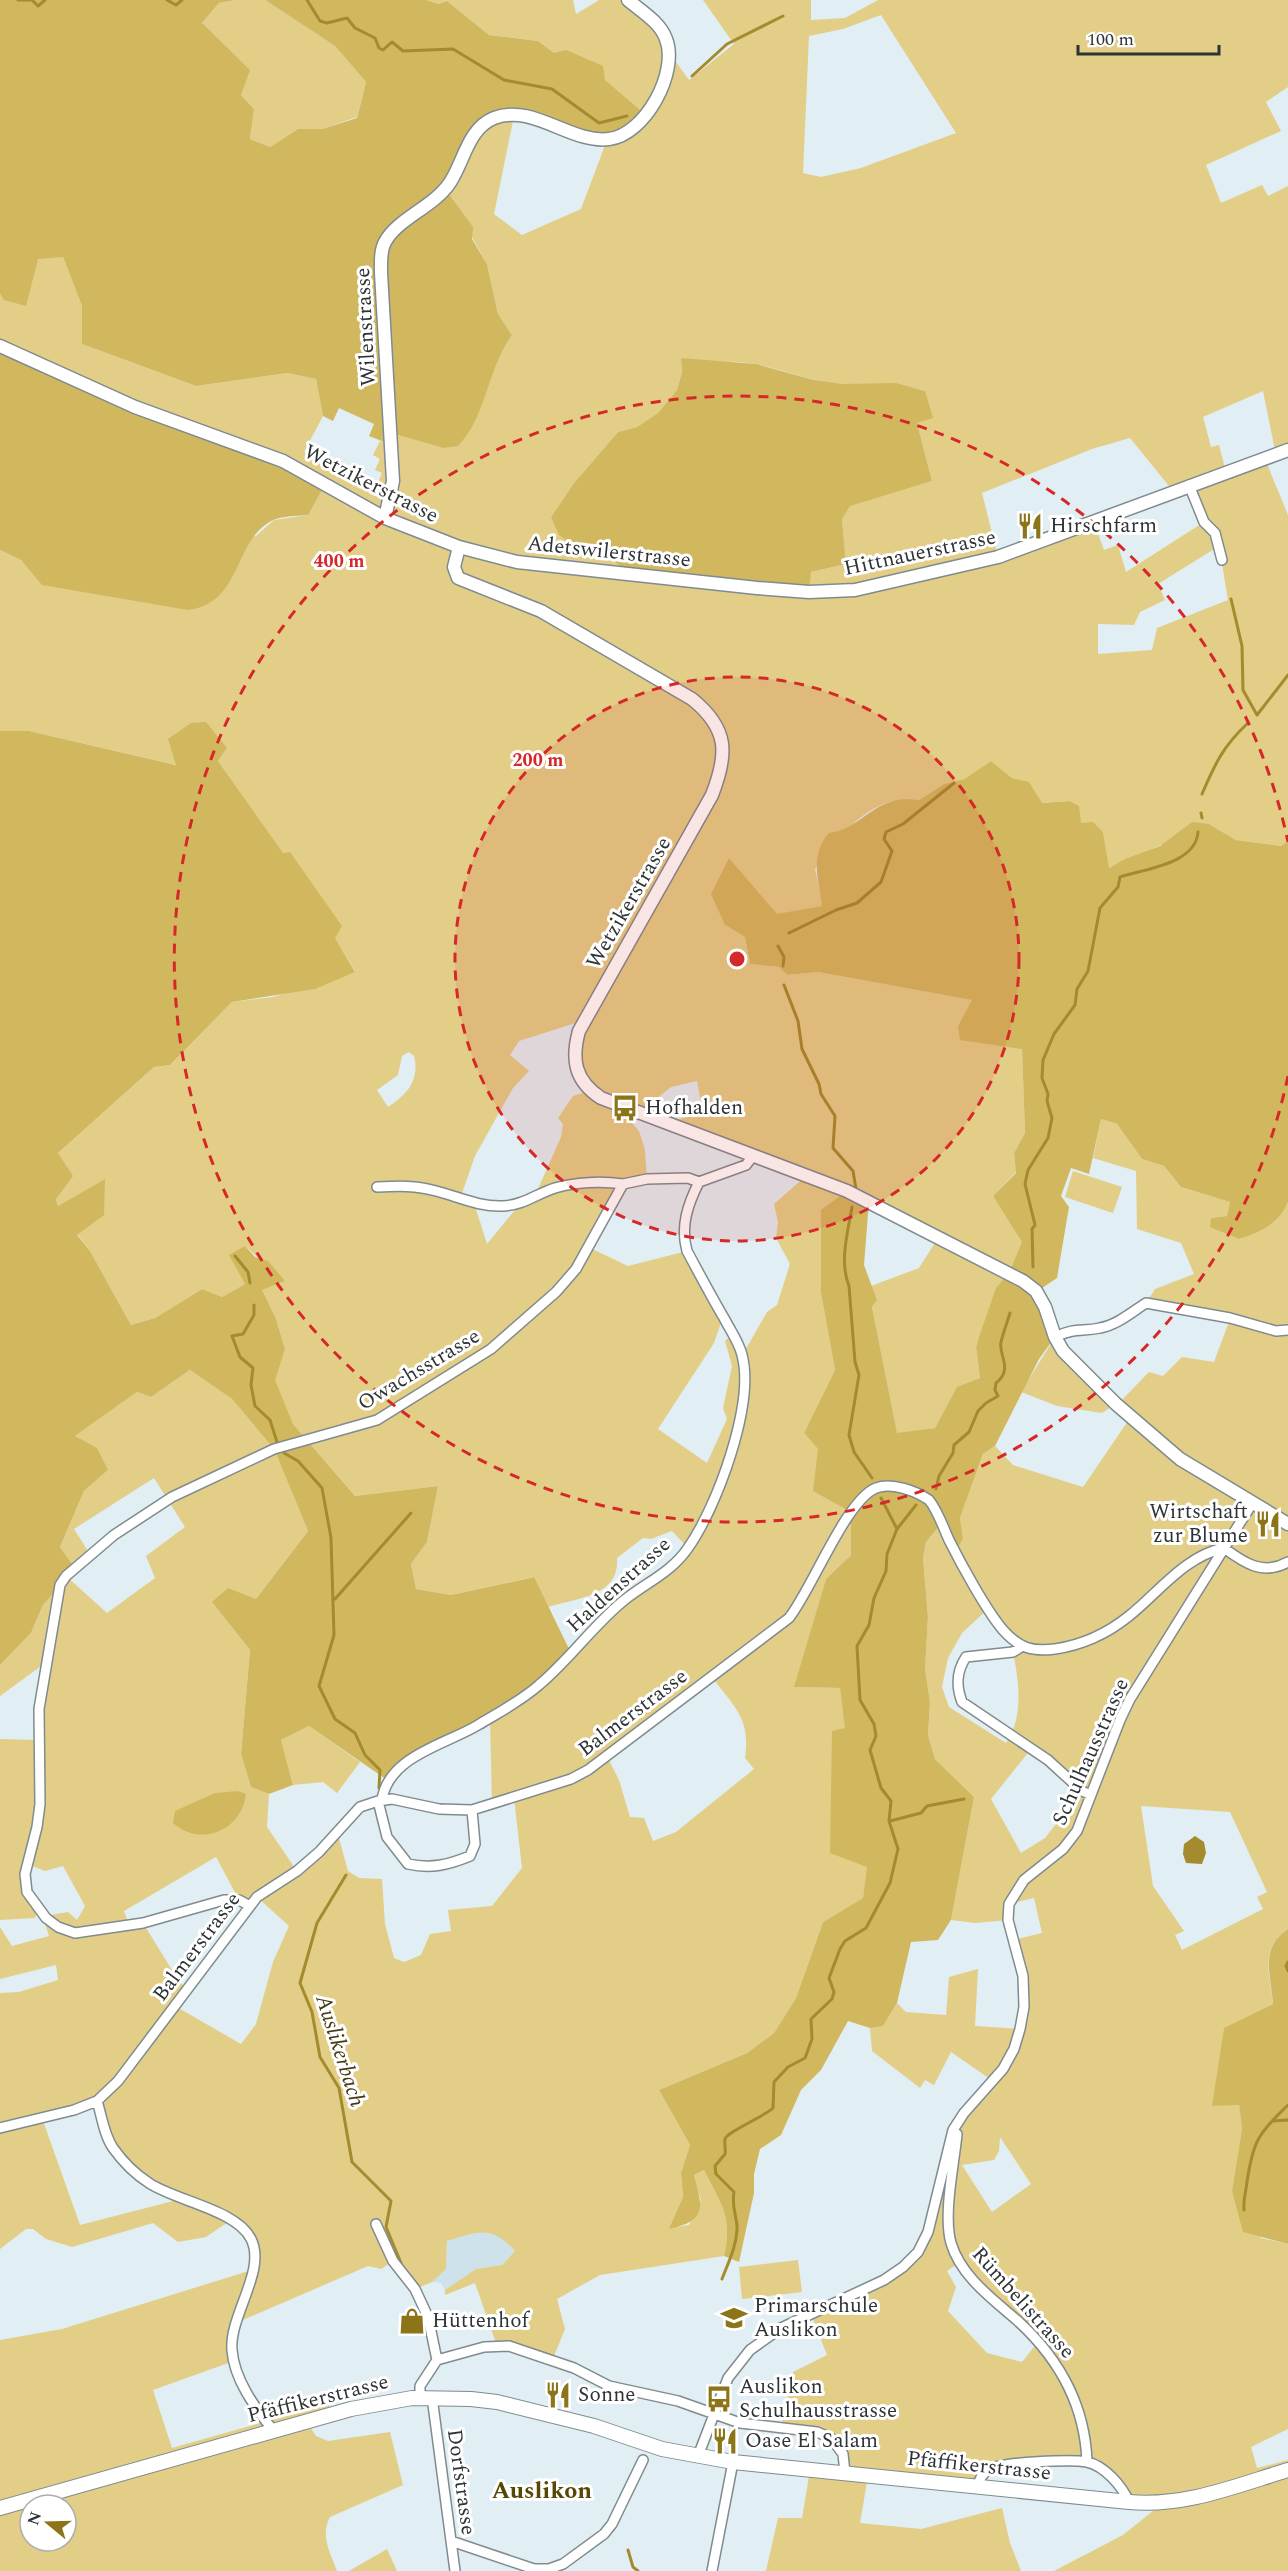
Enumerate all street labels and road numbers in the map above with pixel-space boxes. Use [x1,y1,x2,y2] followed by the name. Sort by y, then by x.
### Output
[347,267,385,387] street label: Wilenstrasse
[298,436,444,532] street label: Wetzikerstrasse
[841,521,999,585] street label: Hittnauerstrasse
[526,528,692,576] street label: Adetswilerstrasse
[578,831,680,975] street label: Wetzikerstrasse
[352,1321,486,1419] street label: Owachsstrasse
[560,1529,678,1641] street label: Haldenstrasse
[571,1661,695,1765] street label: Balmerstrasse
[1044,1673,1138,1831] street label: Schulhausstrasse
[145,1885,249,2009] street label: Balmerstrasse
[964,2240,1082,2366] street label: Rümbelistrasse
[244,2366,392,2432] street label: Pfäffikerstrasse
[438,2427,484,2537] street label: Dorfstrasse
[905,2443,1053,2489] street label: Pfäffikerstrasse

